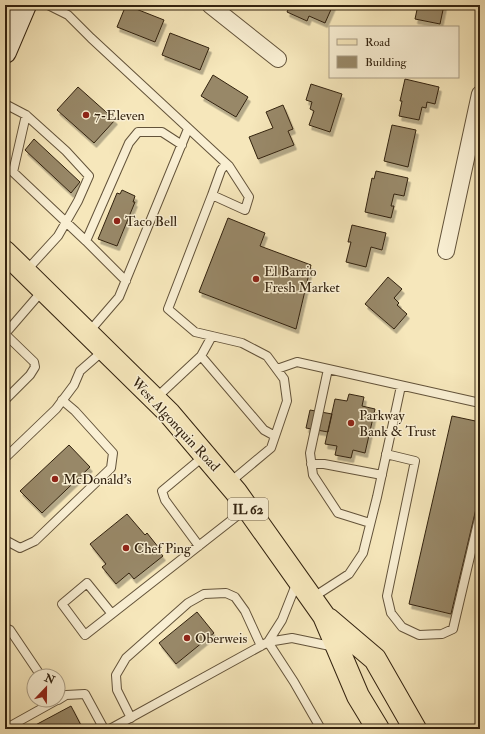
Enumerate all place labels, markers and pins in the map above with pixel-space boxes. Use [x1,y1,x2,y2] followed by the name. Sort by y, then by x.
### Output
[94,107,145,124] place label: 7-Eleven
[81,110,91,120] marker: 7-Eleven
[125,213,177,230] place label: Taco Bell
[112,216,122,226] marker: Taco Bell
[264,263,340,296] place label: El Barrio Fresh Market
[251,274,261,284] marker: El Barrio Fresh Market
[359,407,437,440] place label: Parkway Bank & Trust
[346,418,356,428] marker: Parkway Bank & Trust
[63,471,132,488] place label: McDonald's
[50,474,60,484] marker: McDonald's
[134,540,192,557] place label: Chef Ping
[121,543,131,553] marker: Chef Ping
[195,630,247,647] place label: Oberweis
[182,633,192,643] marker: Oberweis

